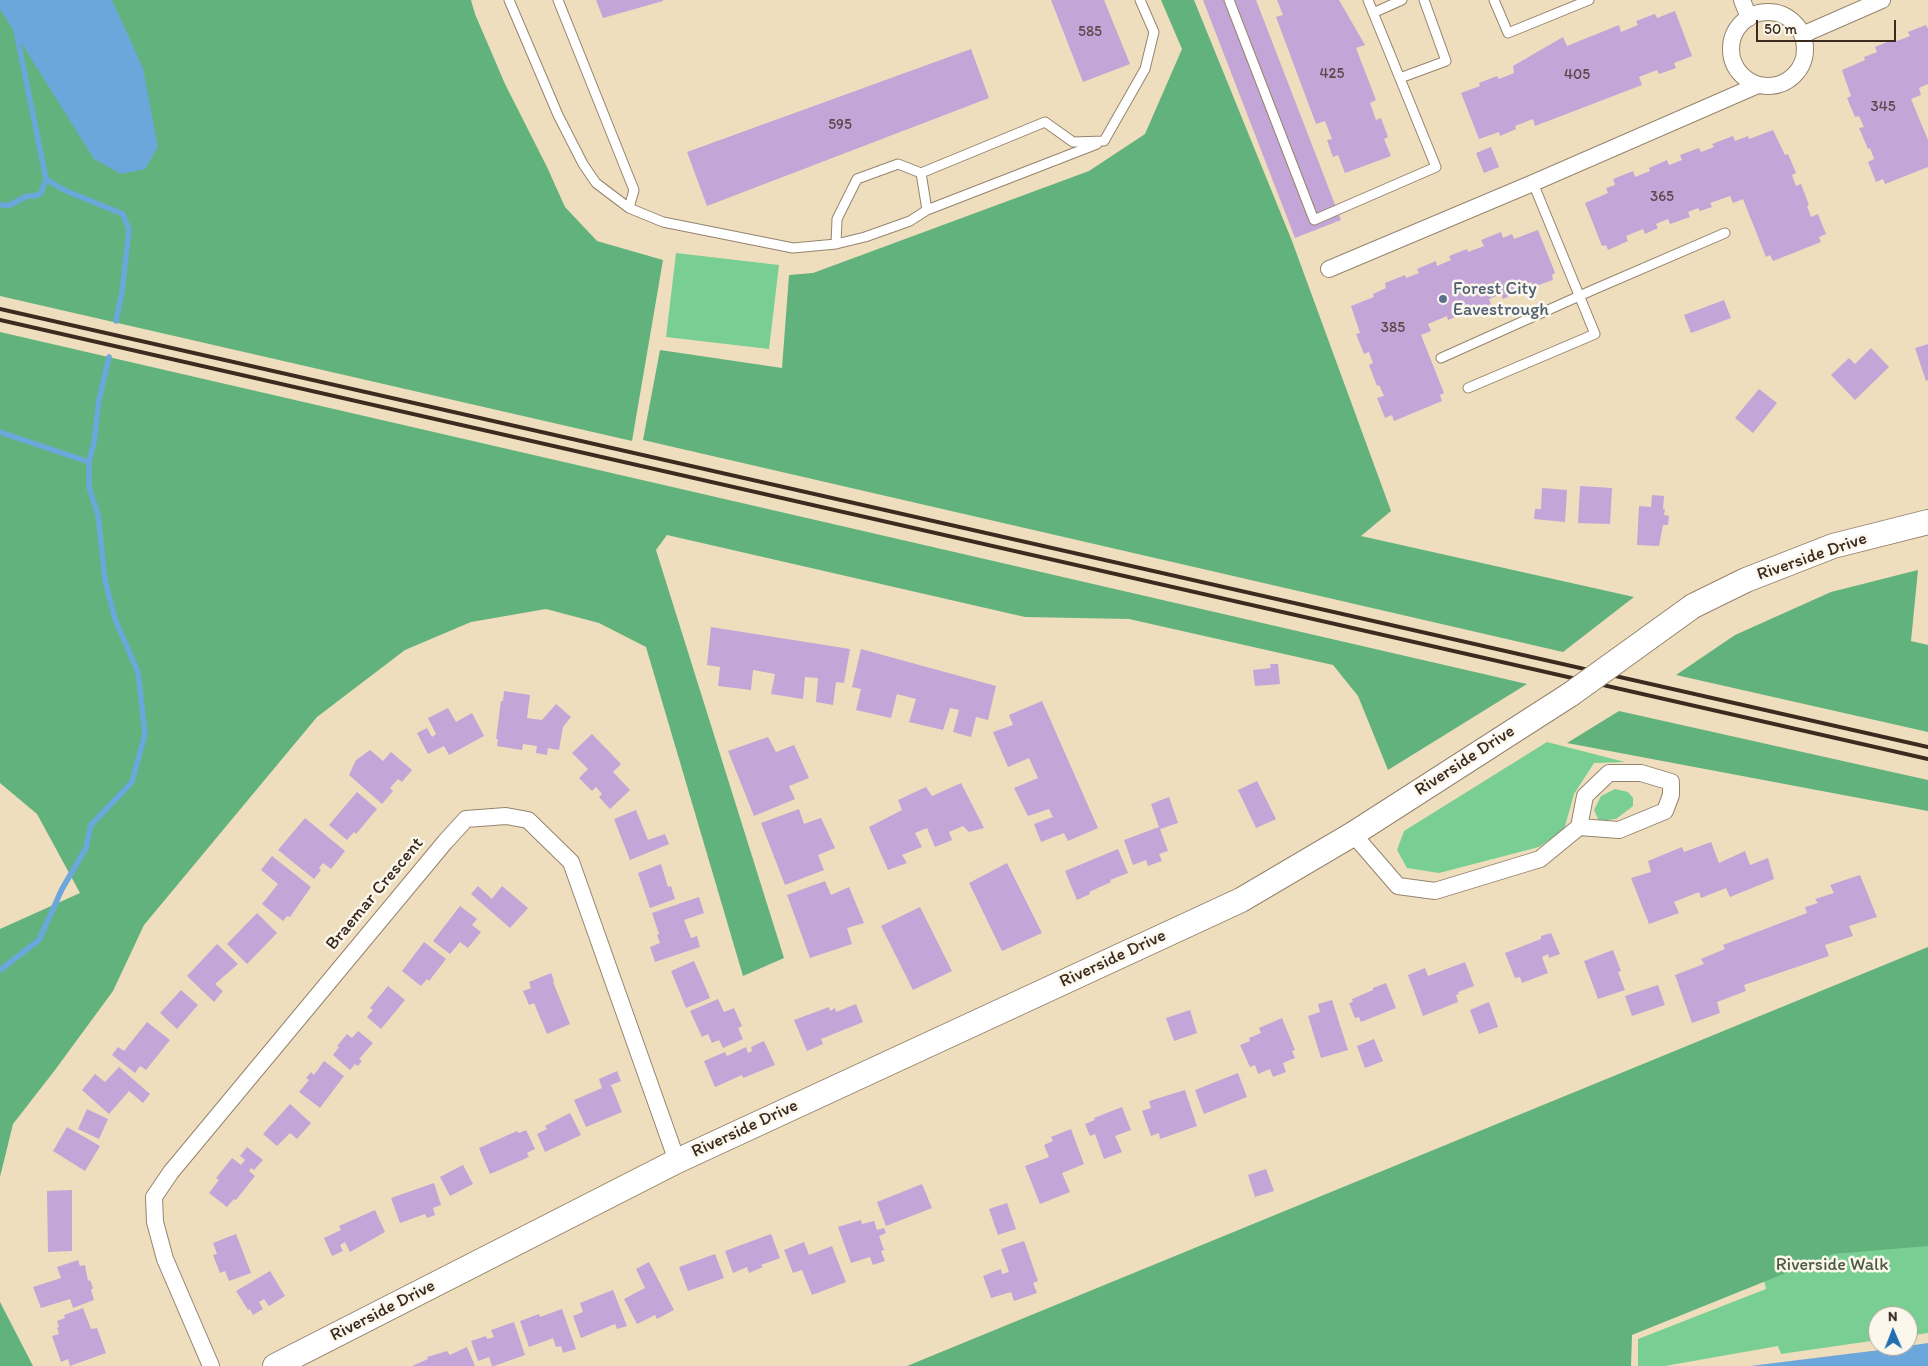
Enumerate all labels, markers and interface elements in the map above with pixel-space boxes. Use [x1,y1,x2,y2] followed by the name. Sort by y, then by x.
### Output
[1758,10,1898,42] scale bar
[1764,20,1797,38] text: 50 m
[1078,23,1102,41] house number: 585
[1320,65,1344,83] house number: 425
[1564,66,1590,84] house number: 405
[1870,98,1896,116] house number: 345
[828,116,852,134] house number: 595
[1650,188,1674,206] house number: 365
[1453,278,1549,320] place label: Forest City Eavestrough
[1437,293,1449,305] marker: Forest City Eavestrough
[1381,319,1405,337] house number: 385
[1754,528,1870,586] street label: Riverside Drive
[1411,721,1519,801] street label: Riverside Drive
[321,833,429,955] street label: Braemar Crescent
[1056,925,1170,993] street label: Riverside Drive
[688,1095,802,1163] street label: Riverside Drive
[1776,1254,1888,1276] park label: Riverside Walk
[327,1275,439,1347] street label: Riverside Drive
[1868,1306,1918,1356] north arrow
[1888,1308,1898,1325] text: N

